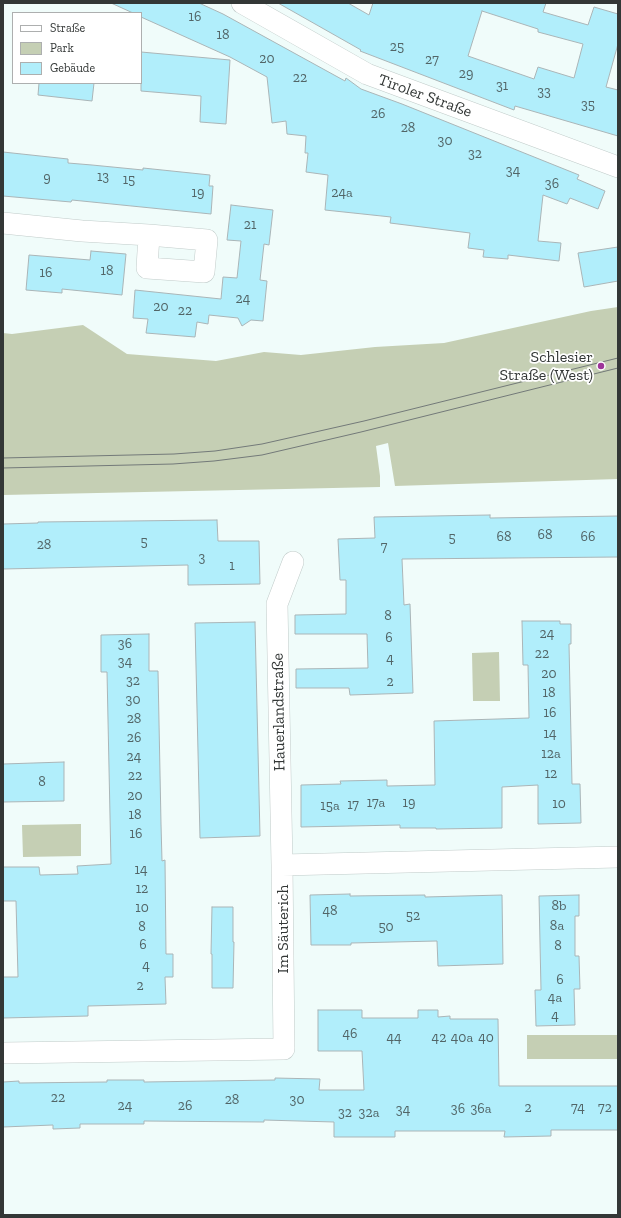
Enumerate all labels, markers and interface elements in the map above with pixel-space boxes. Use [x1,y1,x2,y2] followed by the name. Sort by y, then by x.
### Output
[189,9,201,25] house number: 16
[12,12,142,84] legend
[50,21,85,35] text: Straße
[217,27,229,43] house number: 18
[390,39,404,55] house number: 25
[50,41,74,55] text: Park
[259,51,275,67] house number: 20
[425,52,439,68] house number: 27
[50,61,95,75] text: Gebäude
[459,66,473,82] house number: 29
[293,70,307,86] house number: 22
[376,70,474,122] street label: Tiroler Straße
[496,78,508,94] house number: 31
[537,84,551,100] house number: 33
[581,97,595,113] house number: 35
[371,106,385,122] house number: 26
[401,120,415,136] house number: 28
[438,133,452,149] house number: 30
[468,146,482,162] house number: 32
[506,163,520,179] house number: 34
[97,169,109,185] house number: 13
[43,170,51,186] house number: 9
[123,172,135,188] house number: 15
[545,176,559,192] house number: 36
[192,185,204,201] house number: 19
[331,185,353,201] house number: 24a
[244,217,256,233] house number: 21
[101,263,113,279] house number: 18
[40,265,52,281] house number: 16
[236,291,250,307] house number: 24
[153,299,169,315] house number: 20
[178,303,192,319] house number: 22
[500,347,593,385] place label: Schlesier Straße (West)
[596,361,606,371] marker: Schlesier Straße (West)
[538,527,552,543] house number: 68
[497,529,511,545] house number: 68
[581,529,595,545] house number: 66
[448,530,456,546] house number: 5
[140,534,148,550] house number: 5
[37,537,51,553] house number: 28
[381,539,387,555] house number: 7
[199,550,205,566] house number: 3
[229,558,235,574] house number: 1
[384,608,392,624] house number: 8
[540,626,554,642] house number: 24
[385,630,393,646] house number: 6
[118,636,132,652] house number: 36
[535,646,549,662] house number: 22
[386,651,394,667] house number: 4
[268,653,290,771] street label: Hauerlandstraße
[118,654,132,670] house number: 34
[541,666,557,682] house number: 20
[126,673,140,689] house number: 32
[386,674,394,690] house number: 2
[543,685,555,701] house number: 18
[126,692,140,708] house number: 30
[544,705,556,721] house number: 16
[127,711,141,727] house number: 28
[544,726,556,742] house number: 14
[127,730,141,746] house number: 26
[541,746,561,762] house number: 12a
[127,749,141,765] house number: 24
[545,766,557,782] house number: 12
[128,768,142,784] house number: 22
[38,774,46,790] house number: 8
[127,788,143,804] house number: 20
[367,795,385,811] house number: 17a
[403,795,415,811] house number: 19
[552,796,566,812] house number: 10
[347,797,359,813] house number: 17
[320,798,340,814] house number: 15a
[129,807,141,823] house number: 18
[130,826,142,842] house number: 16
[135,862,147,878] house number: 14
[136,881,148,897] house number: 12
[273,885,293,973] street label: Im Säuterich
[551,898,567,914] house number: 8b
[135,900,149,916] house number: 10
[322,903,338,919] house number: 48
[406,908,420,924] house number: 52
[550,918,564,934] house number: 8a
[138,919,146,935] house number: 8
[378,919,394,935] house number: 50
[139,937,147,953] house number: 6
[554,938,562,954] house number: 8
[142,958,150,974] house number: 4
[556,972,564,988] house number: 6
[136,978,144,994] house number: 2
[548,990,562,1006] house number: 4a
[551,1008,559,1024] house number: 4
[343,1026,357,1042] house number: 46
[386,1030,402,1046] house number: 44
[432,1030,446,1046] house number: 42
[451,1030,473,1046] house number: 40a
[478,1030,494,1046] house number: 40
[51,1090,65,1106] house number: 22
[225,1092,239,1108] house number: 28
[290,1092,304,1108] house number: 30
[118,1098,132,1114] house number: 24
[178,1098,192,1114] house number: 26
[524,1100,532,1116] house number: 2
[571,1100,585,1116] house number: 74
[598,1100,612,1116] house number: 72
[451,1101,465,1117] house number: 36
[470,1101,492,1117] house number: 36a
[396,1102,410,1118] house number: 34
[338,1105,352,1121] house number: 32
[359,1105,379,1121] house number: 32a

